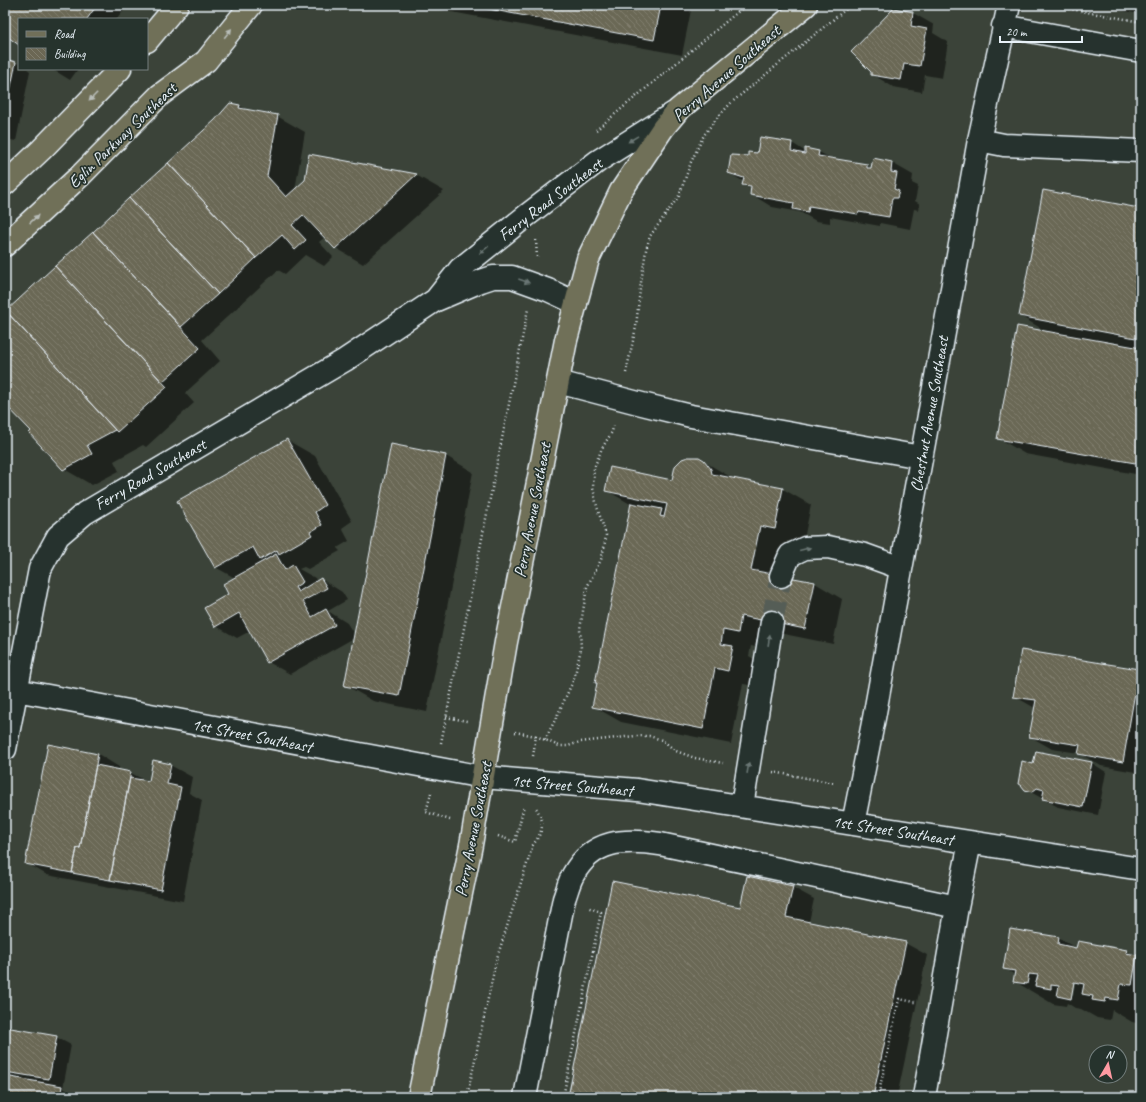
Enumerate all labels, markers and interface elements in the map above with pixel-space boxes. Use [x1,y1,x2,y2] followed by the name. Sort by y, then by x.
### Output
[18,18,148,70] legend
[1000,18,1082,44] scale bar
[668,19,787,126] street label: Perry Avenue Southeast
[1006,24,1028,40] text: 20 m
[54,26,76,42] text: Road
[224,27,233,38] one-way arrow
[54,46,86,62] text: Building
[64,77,183,193] street label: Eglin Parkway Southeast
[88,92,98,102] one-way arrow
[628,135,639,143] one-way arrow
[494,152,608,245] street label: Ferry Road Southeast
[29,215,38,224] one-way arrow
[479,245,490,254] one-way arrow
[518,279,530,285] one-way arrow
[905,332,954,493] street label: Chestnut Avenue Southeast
[91,433,212,515] street label: Ferry Road Southeast
[509,439,556,579] street label: Perry Avenue Southeast
[799,546,812,552] one-way arrow
[766,634,772,646] one-way arrow
[190,714,316,758] street label: 1st Street Southeast
[450,758,497,898] street label: Perry Avenue Southeast
[745,762,751,774] one-way arrow
[510,770,636,801] street label: 1st Street Southeast
[831,811,957,851] street label: 1st Street Southeast
[1088,1044,1128,1084] north arrow
[1105,1047,1116,1062] text: N

